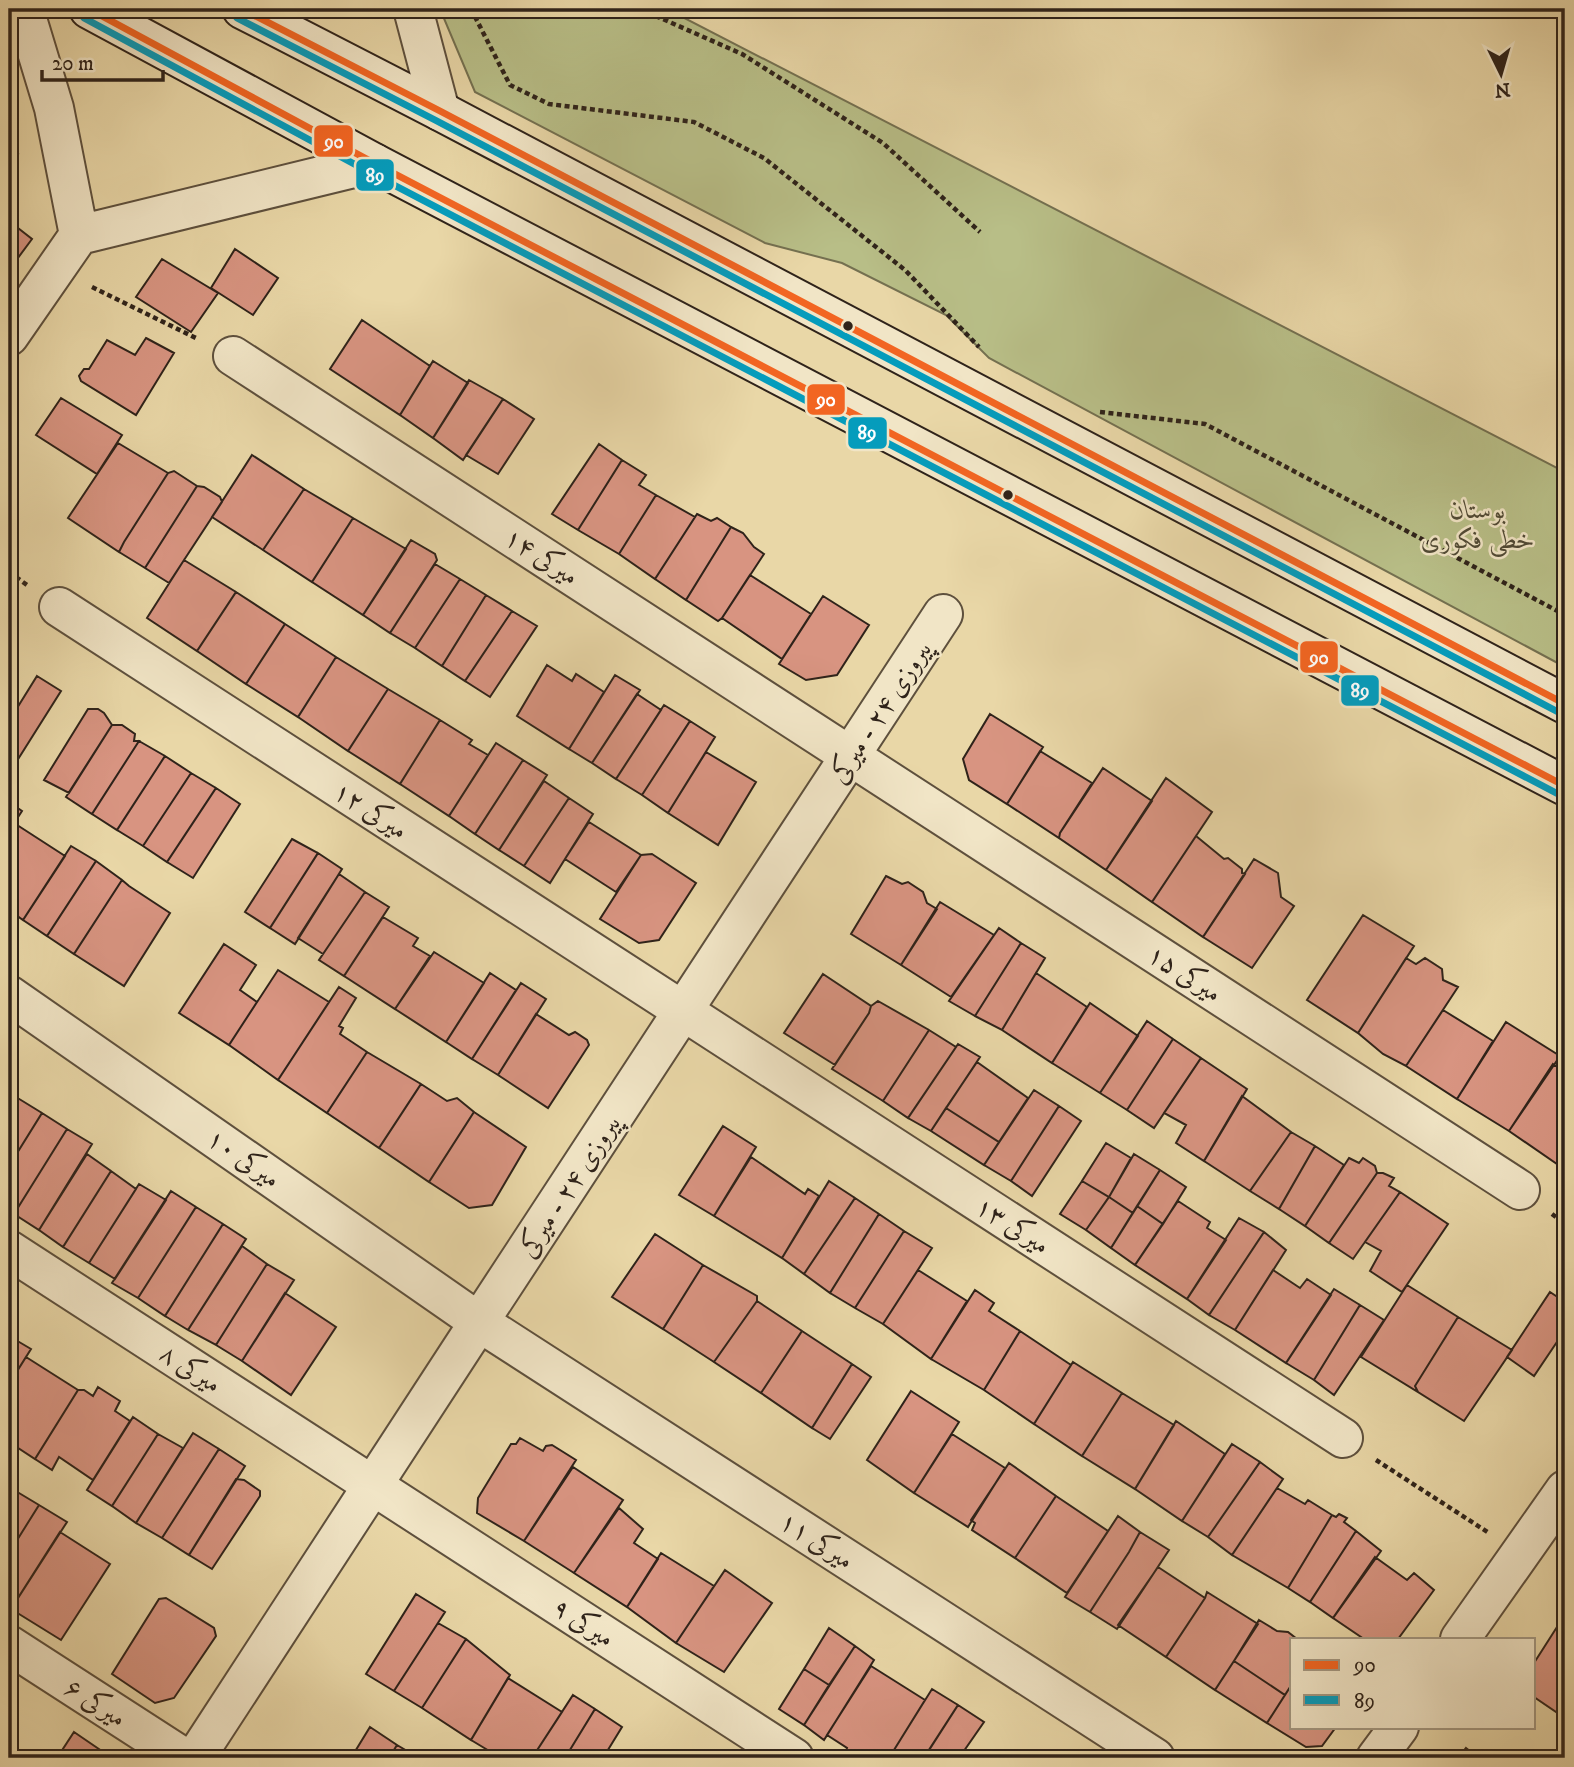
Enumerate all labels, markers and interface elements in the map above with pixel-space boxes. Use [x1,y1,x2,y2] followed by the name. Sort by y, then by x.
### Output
[42,38,163,82] scale bar
[1466,38,1536,108] north arrow
[52,51,94,77] text: 20 m
[1493,77,1511,102] text: N
[313,124,354,158] line badge: 90
[322,131,344,154] text: 90
[355,158,395,192] line badge: 89
[366,165,385,188] text: 89
[841,319,855,333] unlabelled marker
[806,383,846,416] line badge: 90
[814,389,836,412] text: 90
[847,416,888,450] line badge: 89
[858,422,877,445] text: 89
[1001,488,1015,502] unlabelled marker
[1421,494,1535,557] park label: بوستان خطی فکوری
[498,520,585,593] street label: میرکی ۱۴
[822,634,941,791] street label: پیروزی ۲۴ - میرکی
[1299,640,1339,674] line badge: 90
[1307,647,1329,670] text: 90
[1340,674,1380,707] line badge: 89
[1351,680,1370,703] text: 89
[327,774,414,847] street label: میرکی ۱۲
[1141,937,1228,1010] street label: میرکی ۱۵
[511,1108,630,1265] street label: پیروزی ۲۴ - میرکی
[200,1121,287,1196] street label: میرکی ۱۰
[969,1189,1056,1262] street label: میرکی ۱۳
[153,1336,228,1401] street label: میرکی ۸
[773,1504,860,1577] street label: میرکی ۱۱
[546,1590,621,1655] street label: میرکی ۹
[1290,1638,1536,1728] legend
[1353,1653,1376,1679] text: 90
[58,1670,133,1735] street label: میرکی ۶
[1354,1689,1375,1715] text: 89

